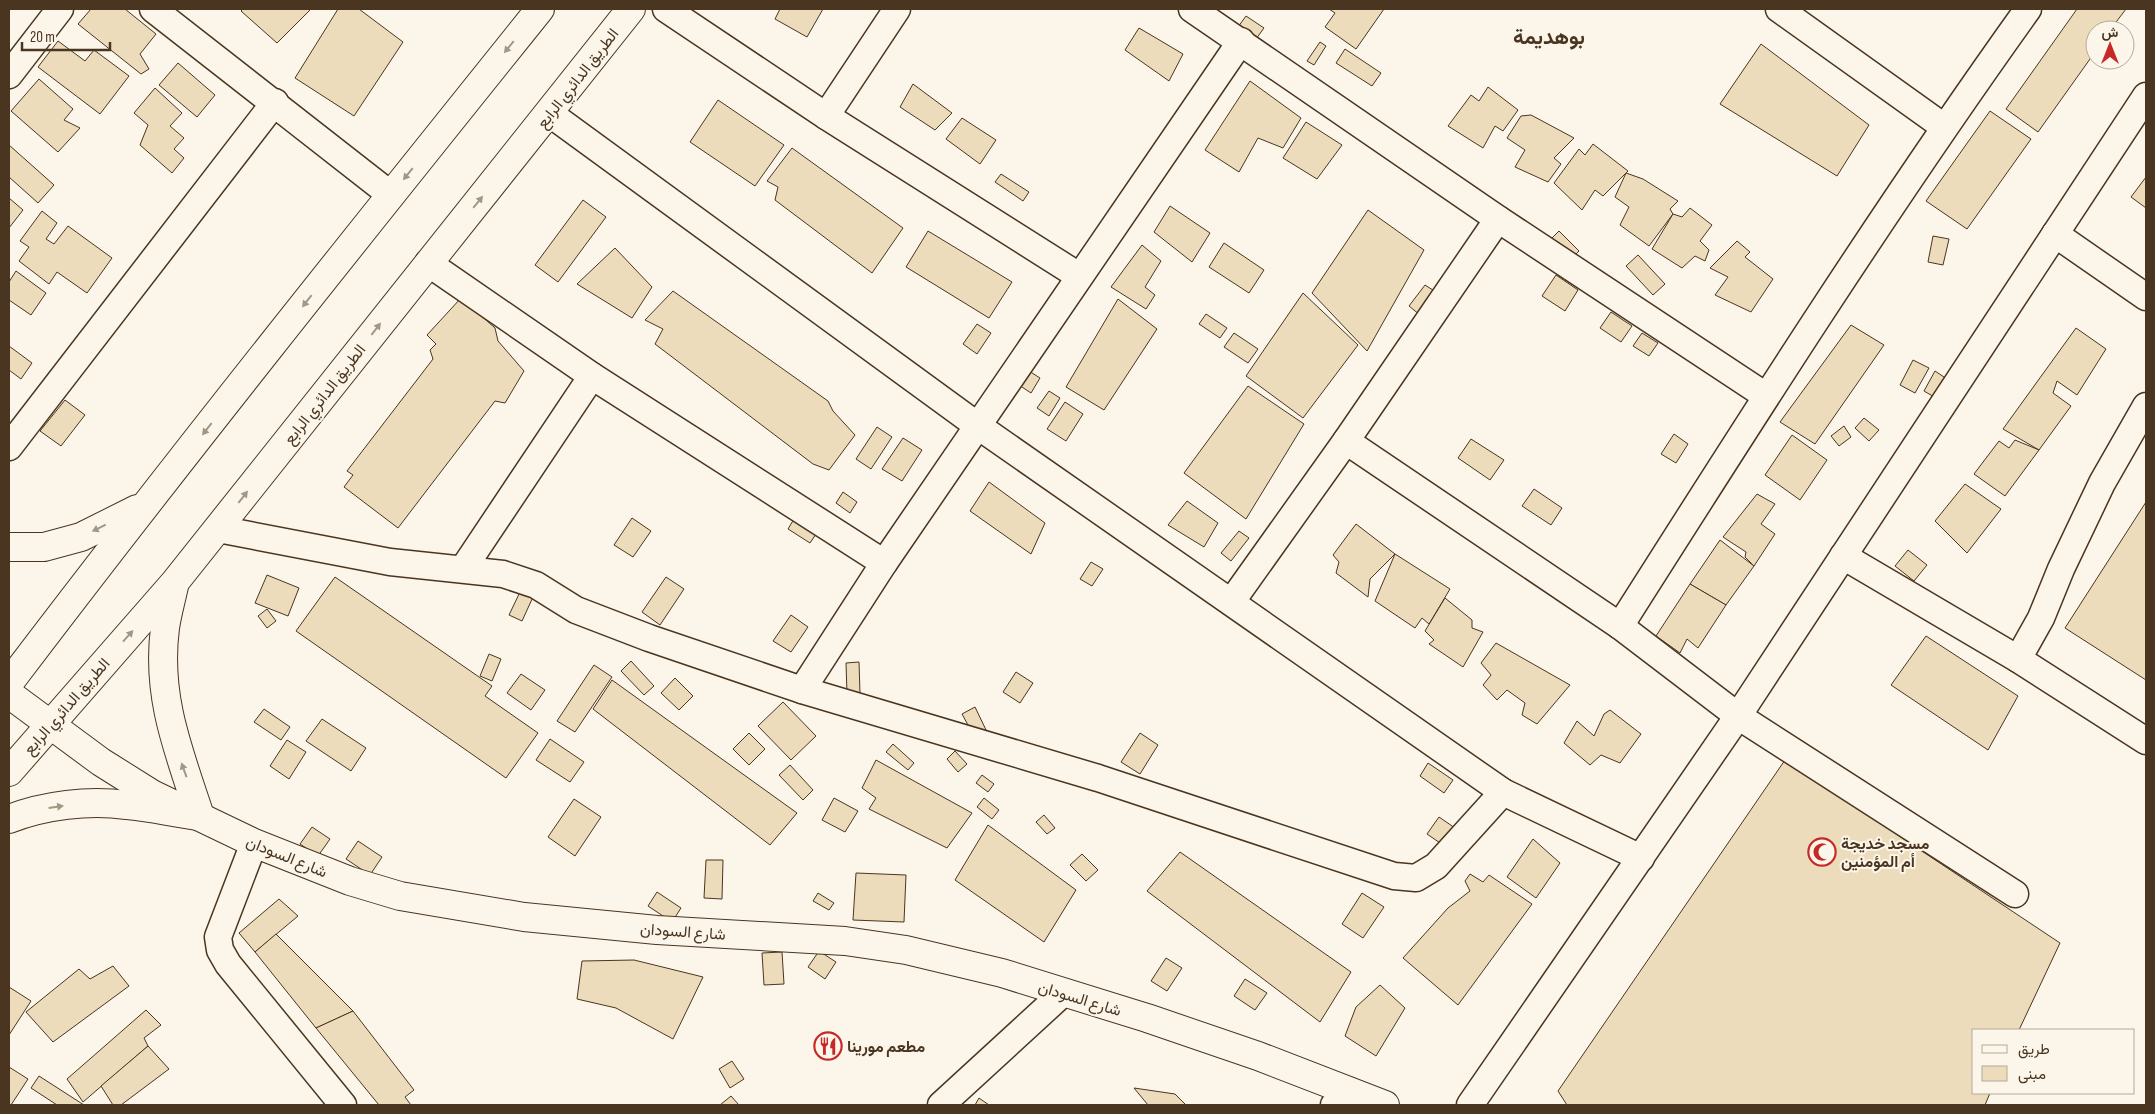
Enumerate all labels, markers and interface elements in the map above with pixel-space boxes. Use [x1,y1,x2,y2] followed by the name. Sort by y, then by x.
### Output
[22,20,110,52] scale bar
[2085,20,2135,70] north arrow
[2102,24,2119,41] text: ش
[533,25,626,135] street label: الطريق الدائري الرابع
[1513,25,1585,50] district label: بوهديمة
[30,28,55,47] text: 20 m
[504,40,515,53] one-way arrow
[402,167,413,180] one-way arrow
[472,196,483,209] one-way arrow
[302,294,313,307] one-way arrow
[371,323,382,336] one-way arrow
[280,341,373,451] street label: الطريق الدائري الرابع
[201,422,212,435] one-way arrow
[237,491,248,504] one-way arrow
[92,524,106,532] one-way arrow
[122,630,133,642] one-way arrow
[20,655,117,761] street label: الطريق الدائري الرابع
[180,762,188,777] one-way arrow
[48,803,64,811] one-way arrow
[243,832,330,883] street label: شارع السودان
[1841,835,1930,872] place label: مسجد خديجة أم المؤمنين
[1807,837,1837,867] mosque icon: مسجد خديجة أم المؤمنين
[639,920,726,946] street label: شارع السودان
[1035,978,1123,1022] street label: شارع السودان
[1972,1029,2135,1094] legend
[813,1031,843,1061] restaurant icon: مطعم مورينا
[847,1038,925,1057] place label: مطعم مورينا
[2018,1040,2050,1059] text: طريق
[2018,1065,2046,1084] text: مبنى

